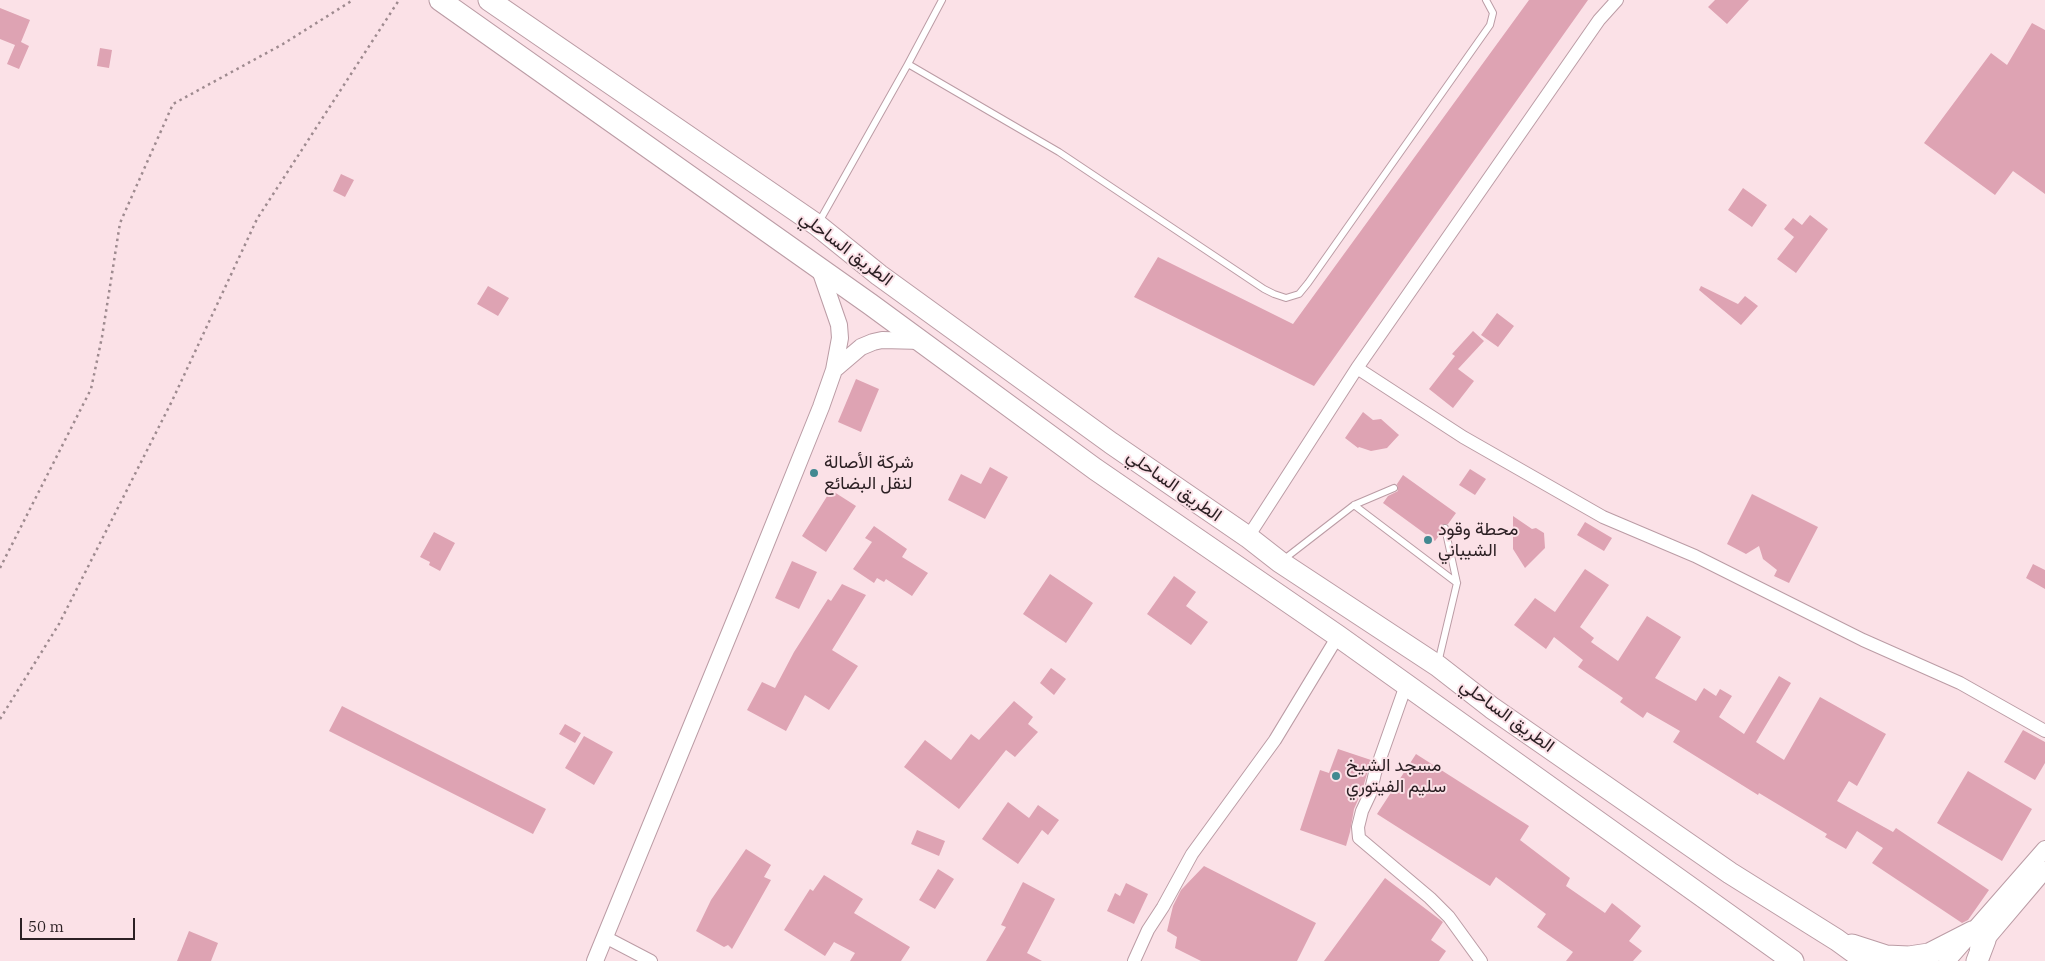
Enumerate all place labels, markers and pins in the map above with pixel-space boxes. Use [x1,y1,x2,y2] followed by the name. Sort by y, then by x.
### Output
[824,452,914,494] place label: شركة الأصالة لنقل البضائع
[808,467,820,479] marker: شركة الأصالة لنقل البضائع
[1438,519,1518,562] place label: محطة وقود الشيباني
[1422,534,1434,546] marker: محطة وقود الشيباني
[1346,755,1446,798] place label: مسجد الشيخ سليم الفيتوري
[1330,770,1342,782] marker: مسجد الشيخ سليم الفيتوري

